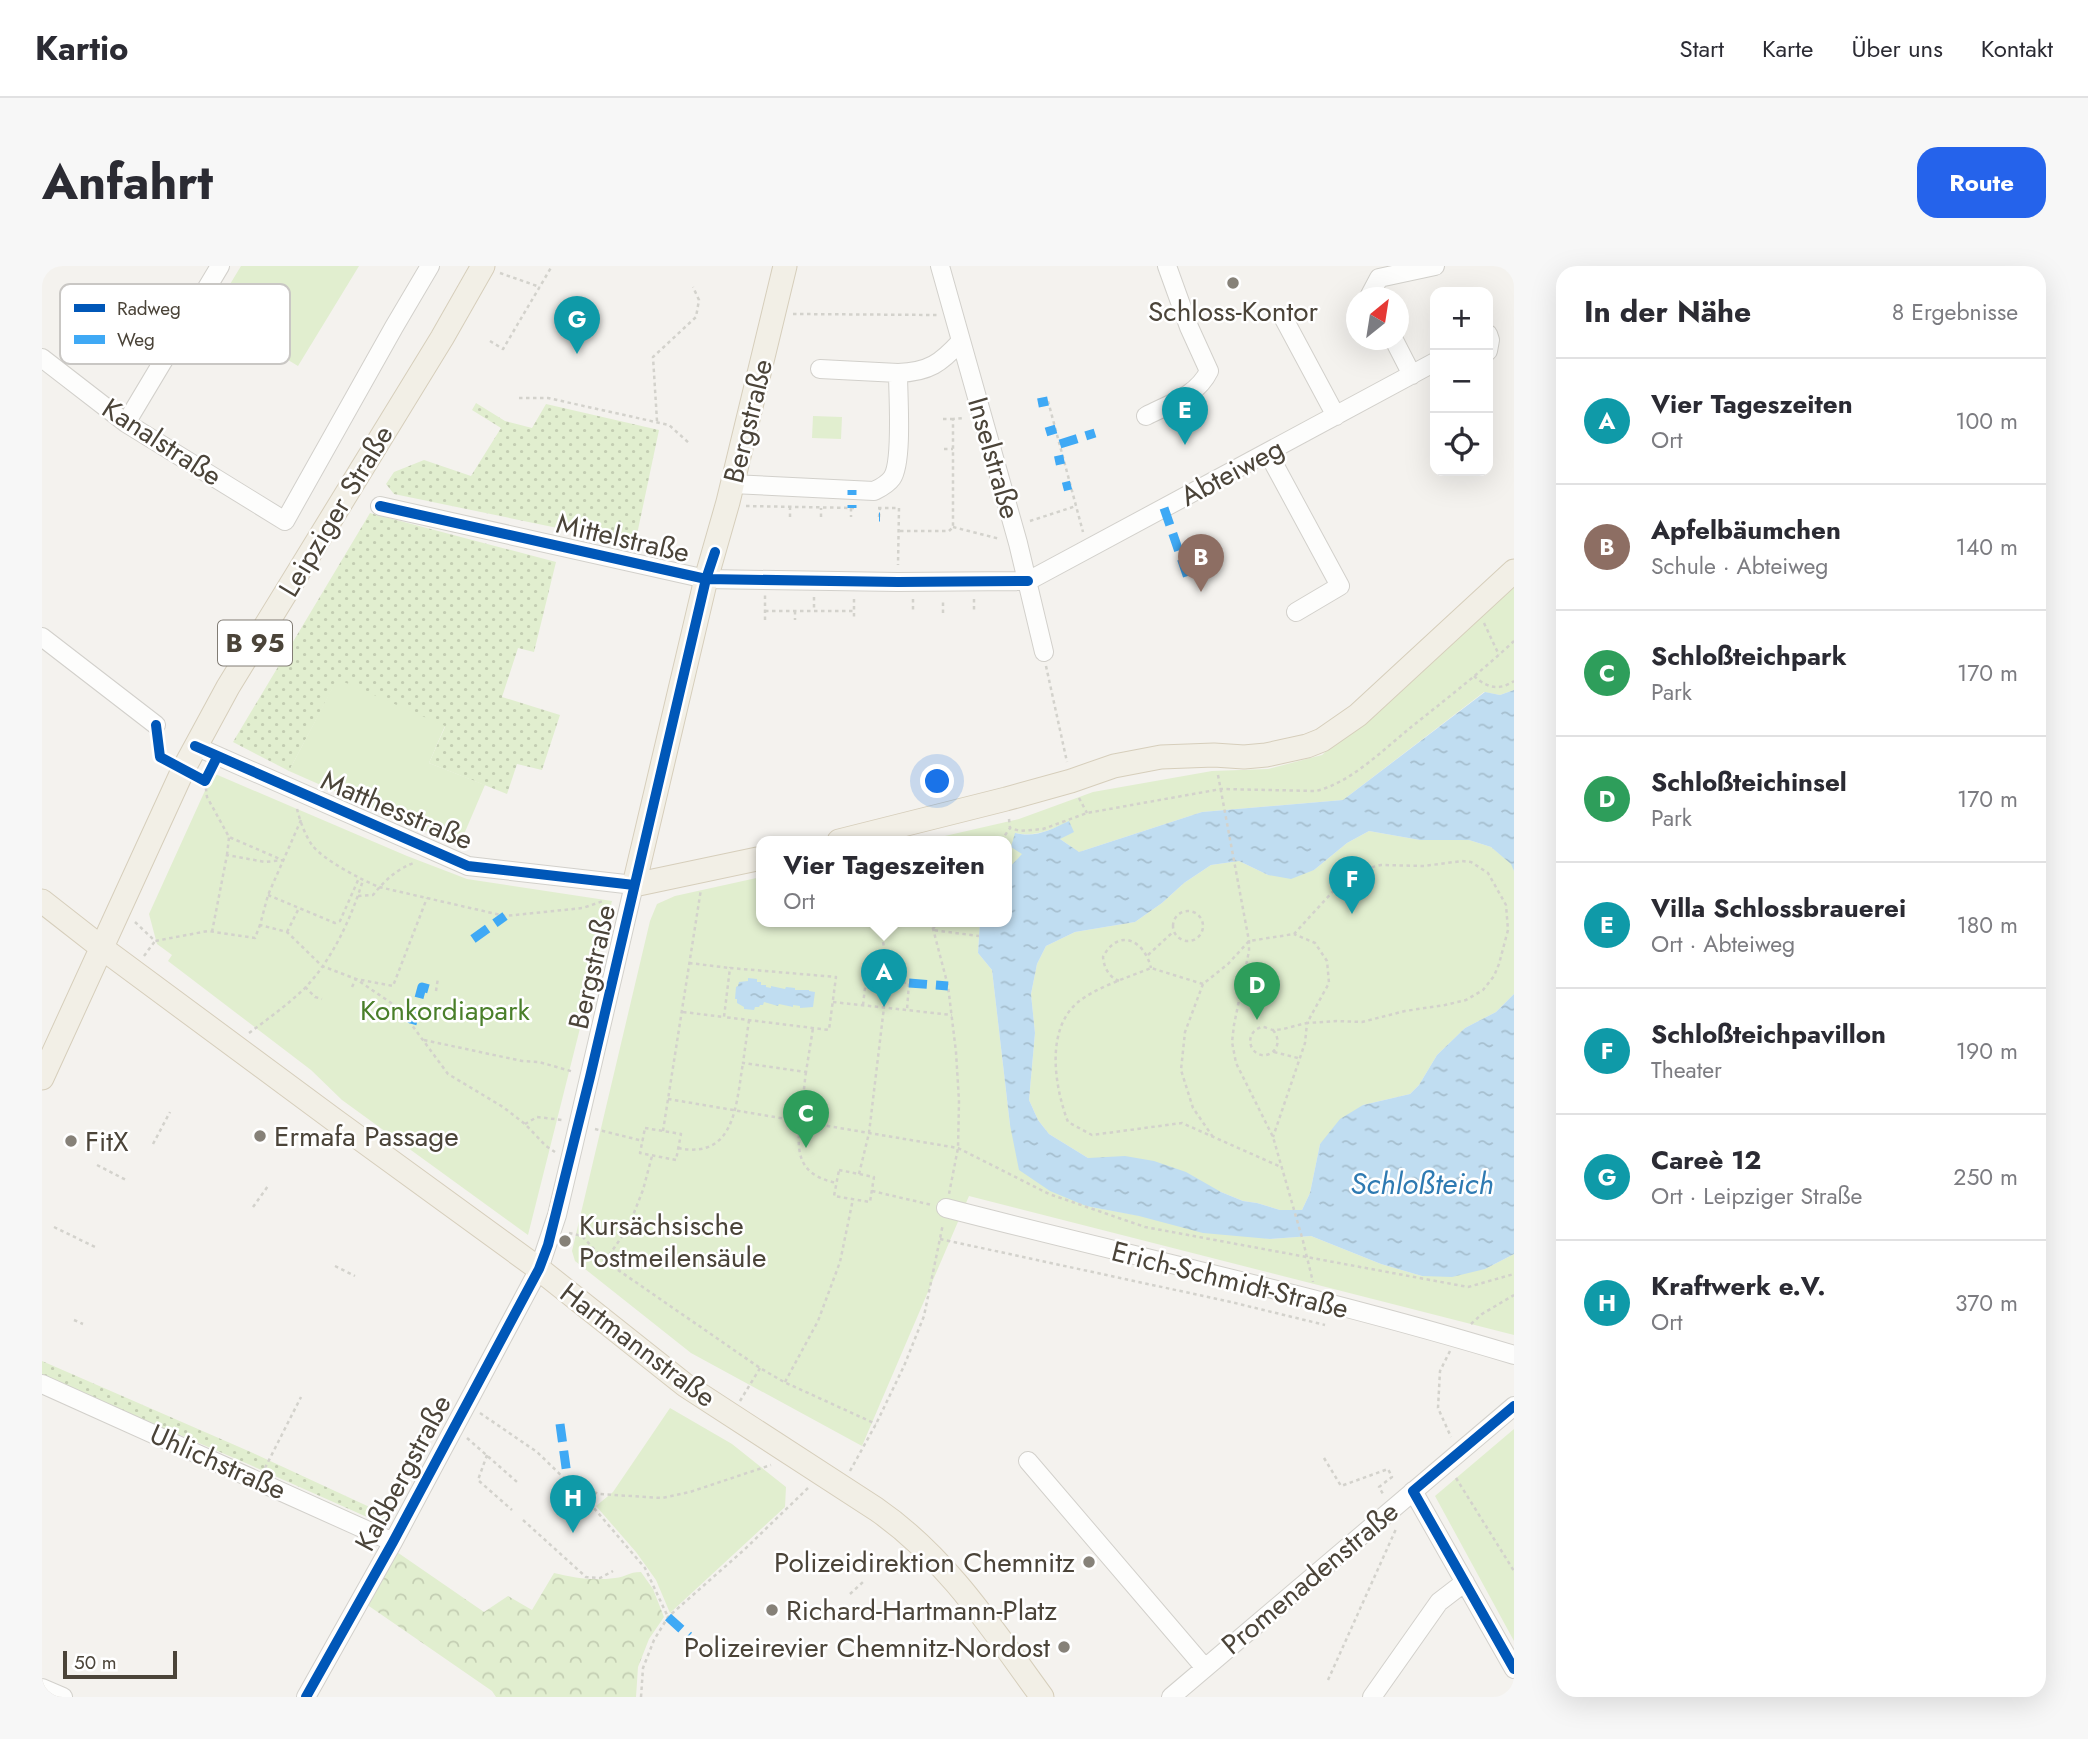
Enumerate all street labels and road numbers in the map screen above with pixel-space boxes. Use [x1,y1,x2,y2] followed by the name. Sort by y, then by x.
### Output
[713,355,783,487] street label: Bergstraße
[94,388,230,496] street label: Kanalstraße
[957,392,1031,524] street label: Inselstraße
[269,417,403,605] street label: Leipziger Straße
[1173,428,1291,516] street label: Abteiweg
[552,503,694,573] street label: Mittelstraße
[218,620,292,666] road number: B 95
[315,760,479,860] street label: Matthesstraße
[558,901,626,1033] street label: Bergstraße
[1107,1231,1353,1329] street label: Erich-Schmidt-Straße
[551,1273,725,1417] street label: Hartmannstraße
[345,1387,461,1559] street label: Kaßbergstraße
[143,1414,293,1510] street label: Uhlichstraße
[1213,1492,1407,1664] street label: Promenadenstraße

